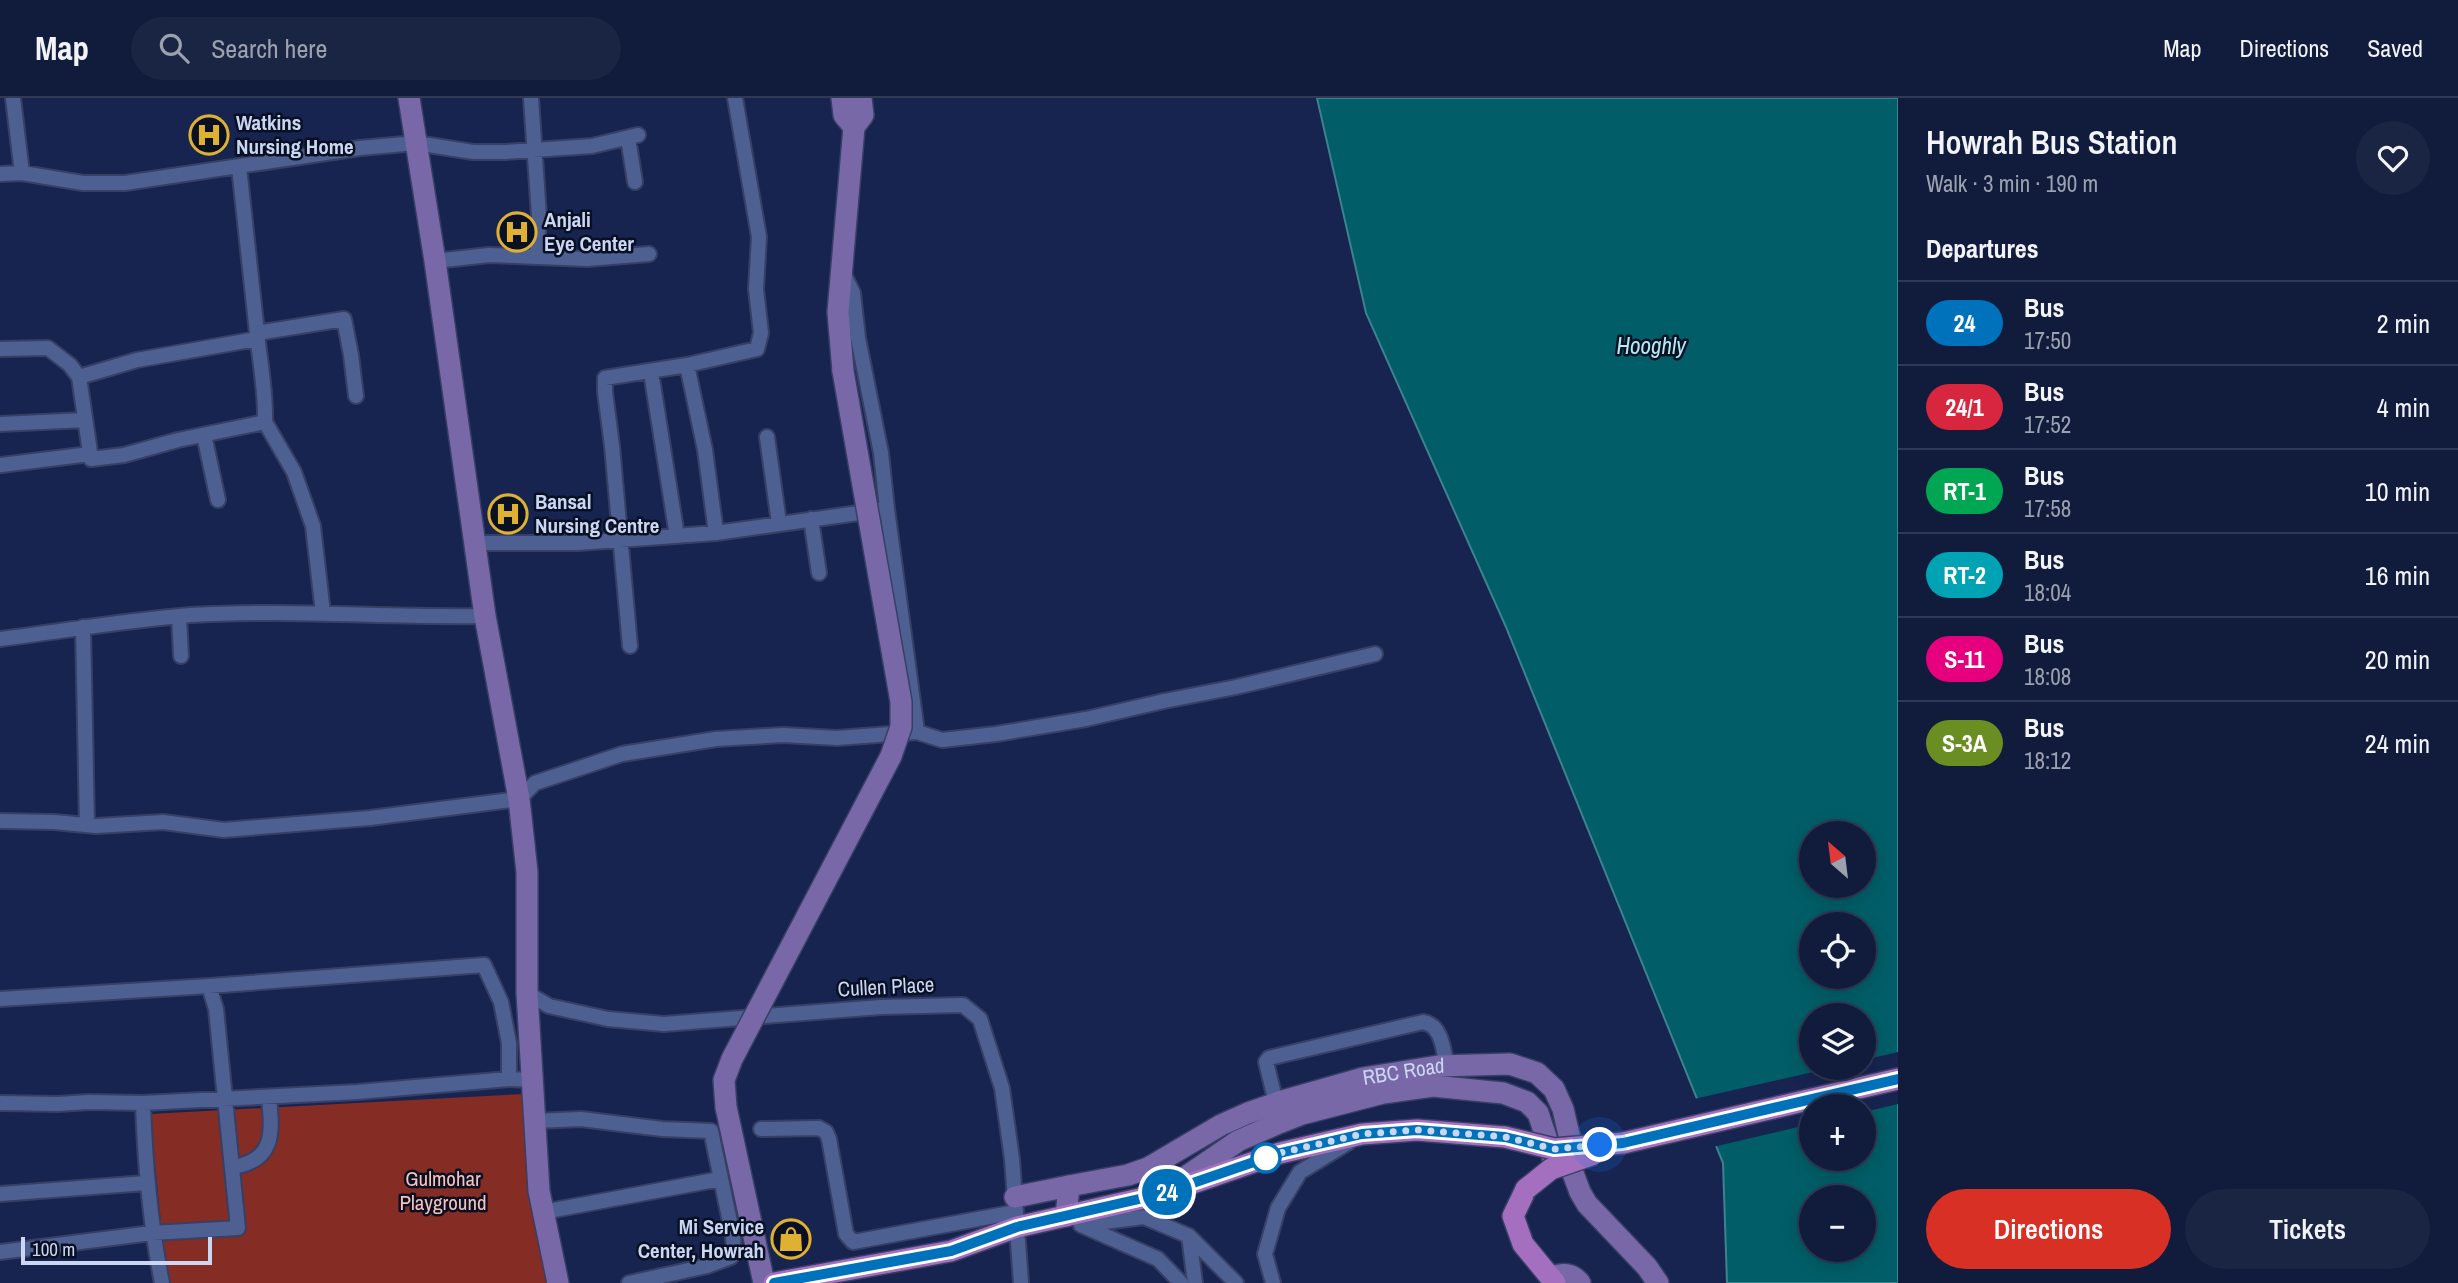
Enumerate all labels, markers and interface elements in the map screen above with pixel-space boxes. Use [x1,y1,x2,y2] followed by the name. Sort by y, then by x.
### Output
[131,17,621,80] search box
[35,26,89,70] text: Map
[155,29,193,67] icon: search
[211,31,327,66] text: Search here
[2163,32,2201,64] text: Map
[2239,32,2329,64] text: Directions
[2367,32,2423,64] text: Saved
[236,108,354,161] place label: Watkins Nursing Home
[188,114,230,156] hospital icon: Watkins Nursing Home
[1926,120,2178,164] text: Howrah Bus Station
[2356,121,2430,195] button: heart
[1926,168,2098,199] text: Walk · 3 min · 190 m
[544,205,634,258] place label: Anjali Eye Center
[496,211,538,253] hospital icon: Anjali Eye Center
[1926,231,2039,266] text: Departures
[2024,290,2064,325] text: Bus
[2377,306,2430,341] text: 2 min
[1954,307,1975,339] text: 24
[2024,325,2071,356] text: 17:50
[1616,330,1687,361] water label: Hooghly
[2024,374,2064,409] text: Bus
[2377,390,2430,425] text: 4 min
[1945,391,1984,423] text: 24/1
[2024,409,2071,440] text: 17:52
[2024,458,2064,493] text: Bus
[2365,474,2430,509] text: 10 min
[1943,475,1986,507] text: RT-1
[535,487,659,540] place label: Bansal Nursing Centre
[487,493,529,535] hospital icon: Bansal Nursing Centre
[2024,493,2071,524] text: 17:58
[2024,542,2064,577] text: Bus
[2365,558,2430,593] text: 16 min
[1943,559,1986,591] text: RT-2
[2024,577,2071,608] text: 18:04
[2024,626,2064,661] text: Bus
[2365,642,2430,677] text: 20 min
[1944,643,1985,675] text: S-11
[2024,661,2071,692] text: 18:08
[2024,710,2064,745] text: Bus
[2365,726,2430,761] text: 24 min
[1942,727,1987,759] text: S-3A
[2024,745,2071,776] text: 18:12
[1799,821,1876,898] north arrow
[1799,821,1876,1262] map controls
[1799,912,1876,989] button: locate
[837,969,935,1004] street label: Cullen Place
[1799,1003,1876,1080] button: layers
[1361,1051,1445,1092] street label: RBC Road
[1799,1094,1876,1171] button: +
[1582,1127,1617,1162] your location
[1251,1143,1281,1173] unlabelled marker
[399,1164,487,1217] park label: Gulmohar Playground
[1136,1169,1198,1215] line badge: 24
[1156,1176,1178,1208] text: 24
[1799,1185,1876,1262] button: −
[1926,1189,2171,1269] button: Directions
[2185,1189,2430,1269] button: Tickets
[638,1212,764,1265] place label: Mi Service Center, Howrah
[770,1218,812,1260] shop icon: Mi Service Center, Howrah
[21,1234,212,1266] scale bar
[32,1236,75,1262] text: 100 m

